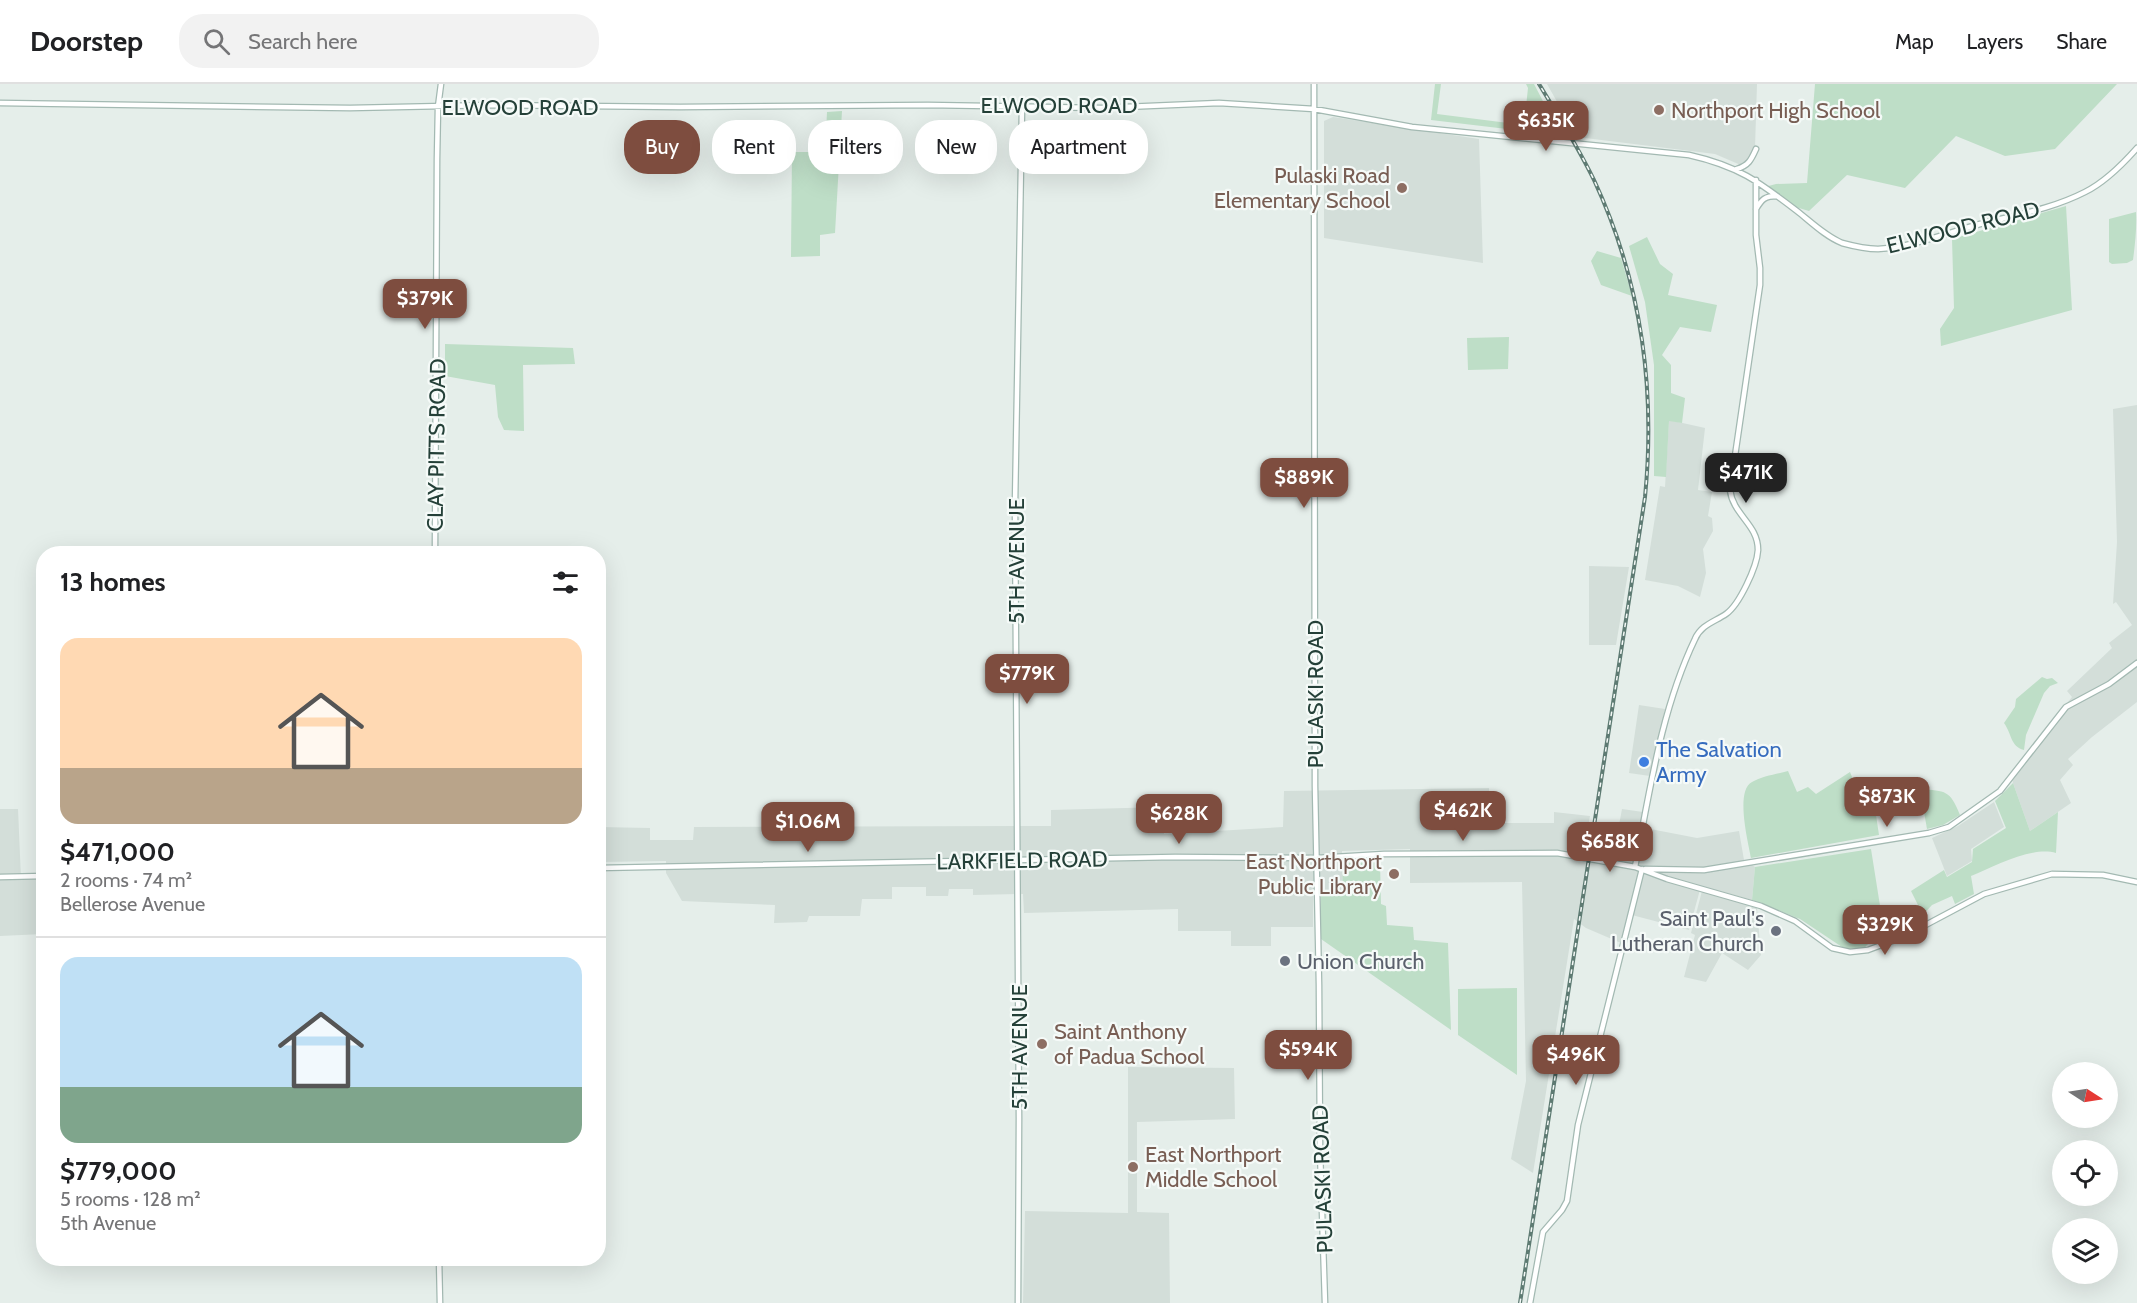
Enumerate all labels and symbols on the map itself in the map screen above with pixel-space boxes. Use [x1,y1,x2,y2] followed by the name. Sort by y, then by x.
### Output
[980,92,1138,119] street label: ELWOOD ROAD
[441,94,599,121] street label: ELWOOD ROAD
[1671,97,1881,124] place label: Northport High School
[1504,101,1588,152] pin: $635K
[1652,103,1666,117] marker: Northport High School
[1214,162,1391,214] place label: Pulaski Road Elementary School
[1395,181,1409,195] marker: Pulaski Road Elementary School
[1884,195,2043,260] street label: ELWOOD ROAD
[383,279,467,330] pin: $379K
[421,358,452,532] street label: CLAY PITTS ROAD
[1704,453,1788,504] pin: $471K
[1262,458,1346,509] pin: $889K
[1003,498,1030,624] street label: 5TH AVENUE
[1302,620,1329,768] street label: PULASKI ROAD
[985,654,1069,705] pin: $779K
[1656,736,1782,788] place label: The Salvation Army
[1637,755,1651,769] marker: The Salvation Army
[1845,777,1929,828] pin: $873K
[1421,791,1505,842] pin: $462K
[1137,794,1221,845] pin: $628K
[759,802,857,853] pin: $1.06M
[1568,822,1652,873] pin: $658K
[936,846,1108,875] street label: LARKFIELD ROAD
[1245,848,1383,900] place label: East Northport Public Library
[1387,867,1401,881] marker: East Northport Public Library
[1611,905,1764,957] place label: Saint Paul's Lutheran Church
[1843,905,1927,956] pin: $329K
[1769,924,1783,938] marker: Saint Paul's Lutheran Church
[1297,948,1424,975] place label: Union Church
[1278,954,1292,968] marker: Union Church
[1006,984,1033,1110] street label: 5TH AVENUE
[1054,1018,1205,1070] place label: Saint Anthony of Padua School
[1266,1030,1350,1081] pin: $594K
[1534,1035,1618,1086] pin: $496K
[1035,1037,1049,1051] marker: Saint Anthony of Padua School
[2052,1062,2118,1128] north arrow
[1306,1104,1339,1254] street label: PULASKI ROAD
[1145,1141,1282,1193] place label: East Northport Middle School
[1126,1160,1140,1174] marker: East Northport Middle School

